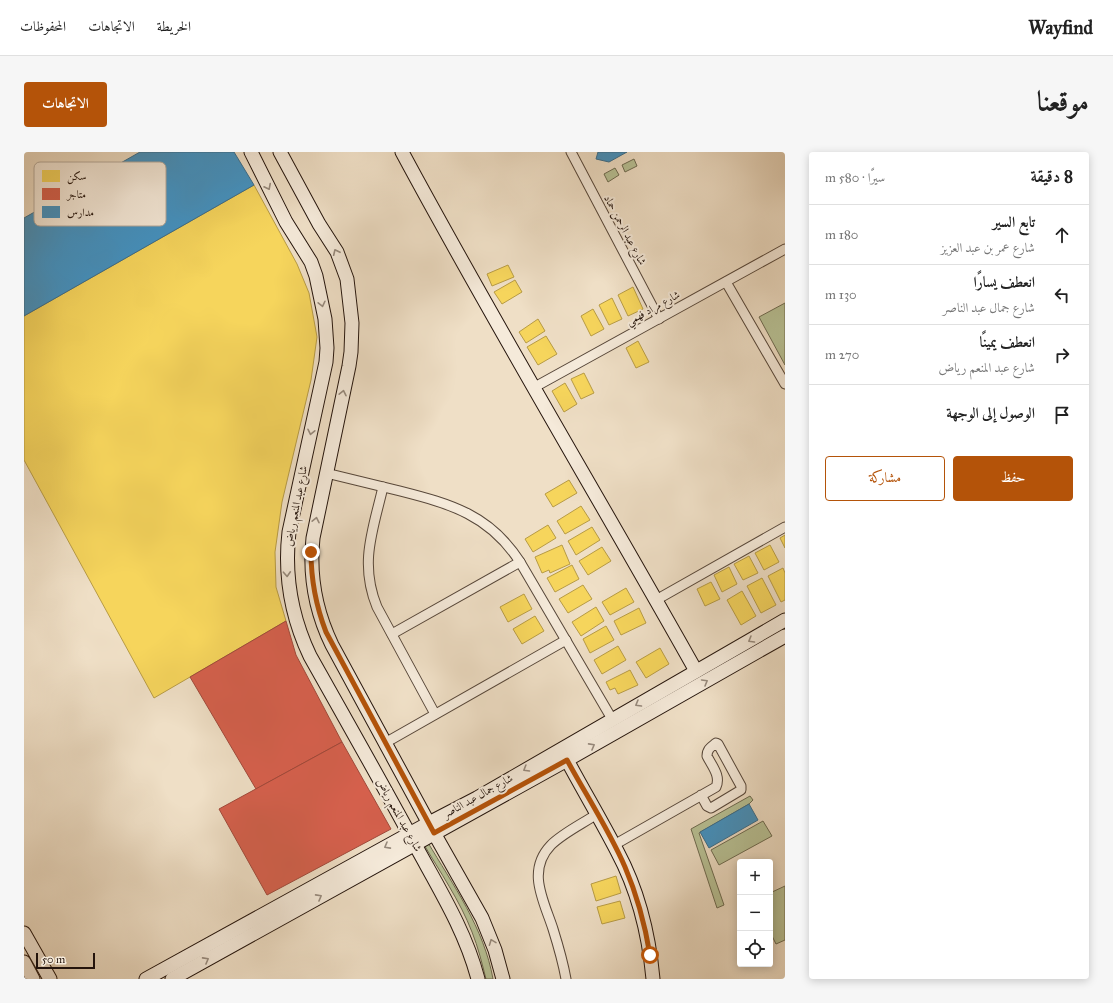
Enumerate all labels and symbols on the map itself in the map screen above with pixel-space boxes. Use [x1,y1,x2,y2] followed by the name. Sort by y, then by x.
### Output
[34,162,166,226] legend
[67,170,86,185] text: سكن
[264,183,271,190] one-way arrow
[66,188,86,201] text: متاجر
[598,193,649,269] street label: شارع عبد الرحمن حماد
[67,206,94,219] text: مدارس
[333,249,341,257] one-way arrow
[624,288,684,332] street label: شارع مراد فهمي
[318,301,326,307] one-way arrow
[339,390,347,396] one-way arrow
[307,429,315,435] one-way arrow
[282,465,314,548] street label: شارع عبد المنعم رياض
[311,517,319,523] one-way arrow
[302,543,320,561] route end
[283,571,292,577] one-way arrow
[748,635,755,642] one-way arrow
[701,679,708,686] one-way arrow
[635,700,642,707] one-way arrow
[588,743,595,750] one-way arrow
[523,765,530,772] one-way arrow
[440,771,517,824] street label: شارع جمال عبد الناصر
[370,776,424,856] street label: شارع عبد المنعم رياض
[384,841,392,848] one-way arrow
[315,894,323,902] one-way arrow
[488,938,496,945] one-way arrow
[641,946,659,964] route start
[36,951,95,970] scale bar
[202,957,209,964] one-way arrow

